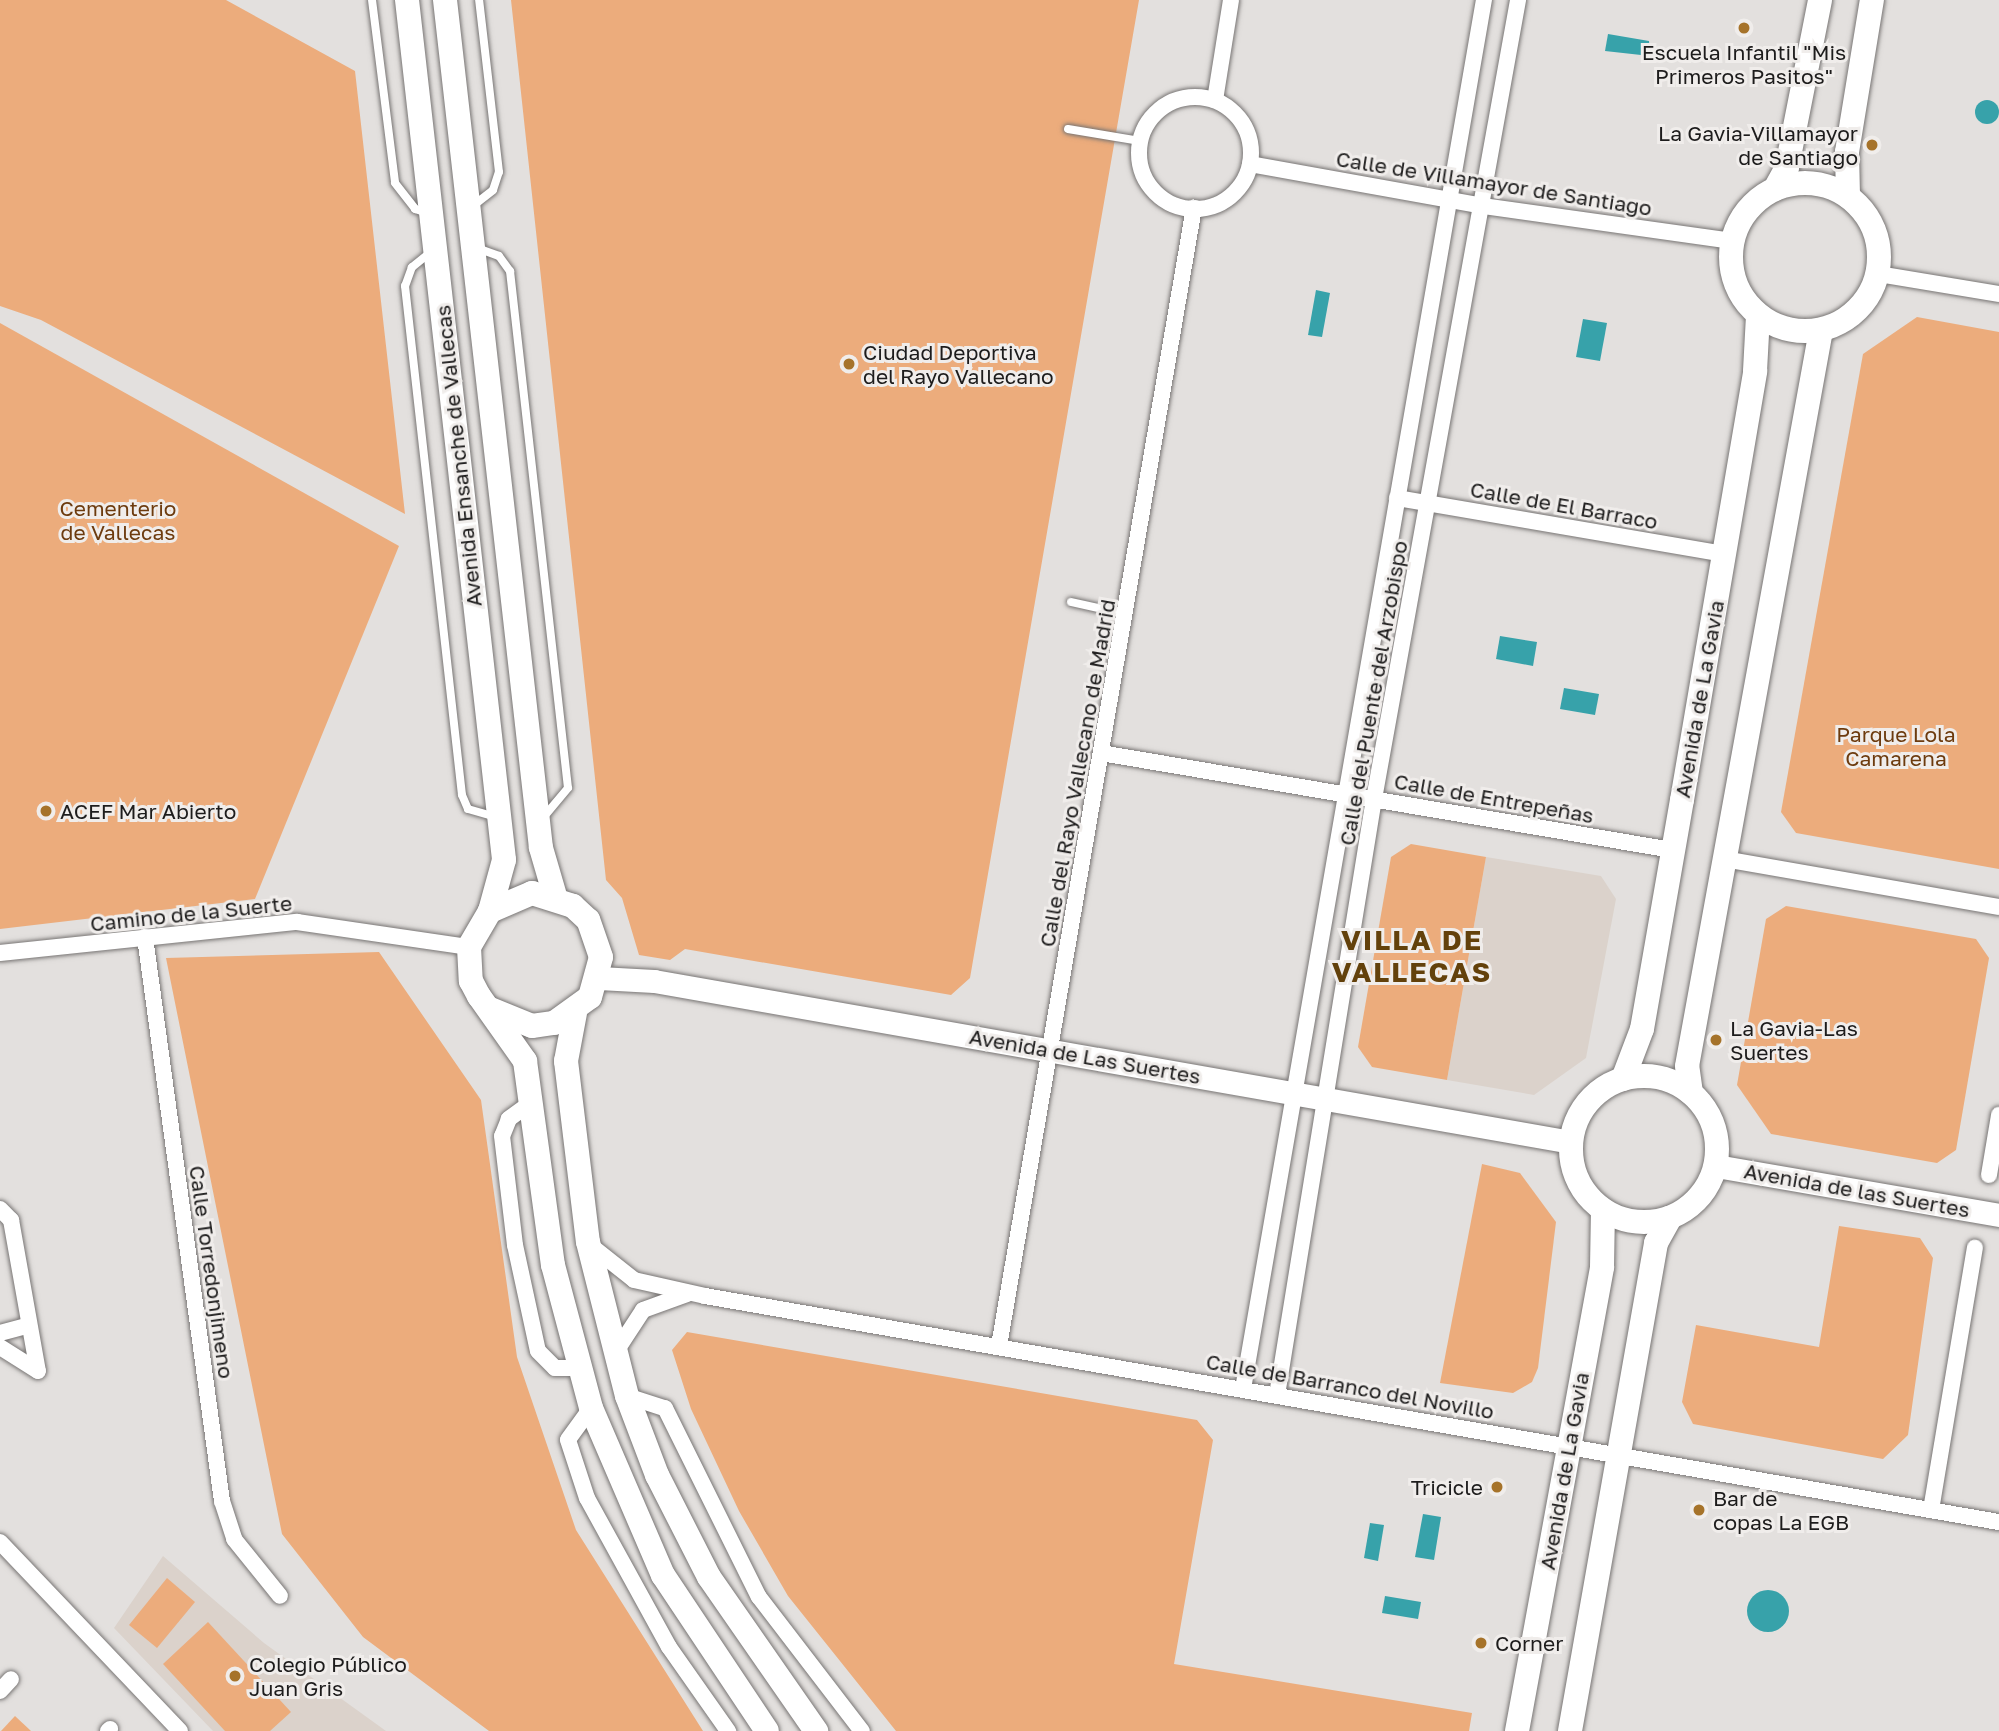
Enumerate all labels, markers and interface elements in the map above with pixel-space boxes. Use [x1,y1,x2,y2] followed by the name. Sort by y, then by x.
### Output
[1736,20,1752,36] marker: Escuela Infantil "Mis Primeros Pasitos"
[1642,39,1846,89] place label: Escuela Infantil "Mis Primeros Pasitos"
[1658,120,1858,170] place label: La Gavia-Villamayor de Santiago
[1864,137,1880,153] marker: La Gavia-Villamayor de Santiago
[1334,146,1654,220] street label: Calle de Villamayor de Santiago
[430,304,486,608] street label: Avenida Ensanche de Vallecas
[863,339,1054,389] place label: Ciudad Deportiva del Rayo Vallecano
[841,356,857,372] marker: Ciudad Deportiva del Rayo Vallecano
[1468,476,1660,534] street label: Calle de El Barraco
[60,495,176,545] park label: Cementerio de Vallecas
[1334,539,1412,847] street label: Calle del Puente del Arzobispo
[1034,597,1120,949] street label: Calle del Rayo Vallecano de Madrid
[1669,598,1729,800] street label: Avenida de La Gavia
[1836,721,1956,771] park label: Parque Lola Camarena
[1392,768,1596,828] street label: Calle de Entrepeñas
[60,798,236,824] place label: ACEF Mar Abierto
[38,803,54,819] marker: ACEF Mar Abierto
[89,890,293,936] street label: Camino de la Suerte
[1333,923,1491,989] district label: VILLA DE VALLECAS
[1730,1015,1858,1065] place label: La Gavia-Las Suertes
[967,1023,1203,1089] street label: Avenida de Las Suertes
[1708,1032,1724,1048] marker: La Gavia-Las Suertes
[1742,1158,1972,1222] street label: Avenida de las Suertes
[185,1164,239,1380] street label: Calle Torredonjimeno
[1204,1348,1496,1424] street label: Calle de Barranco del Novillo
[1534,1370,1594,1572] street label: Avenida de La Gavia
[1411,1474,1483,1500] place label: Tricicle
[1489,1479,1505,1495] marker: Tricicle
[1713,1485,1849,1535] place label: Bar de copas La EGB
[1691,1502,1707,1518] marker: Bar de copas La EGB
[1495,1630,1563,1656] place label: Corner
[1473,1635,1489,1651] marker: Corner
[249,1651,407,1701] place label: Colegio Público Juan Gris
[227,1668,243,1684] marker: Colegio Público Juan Gris

